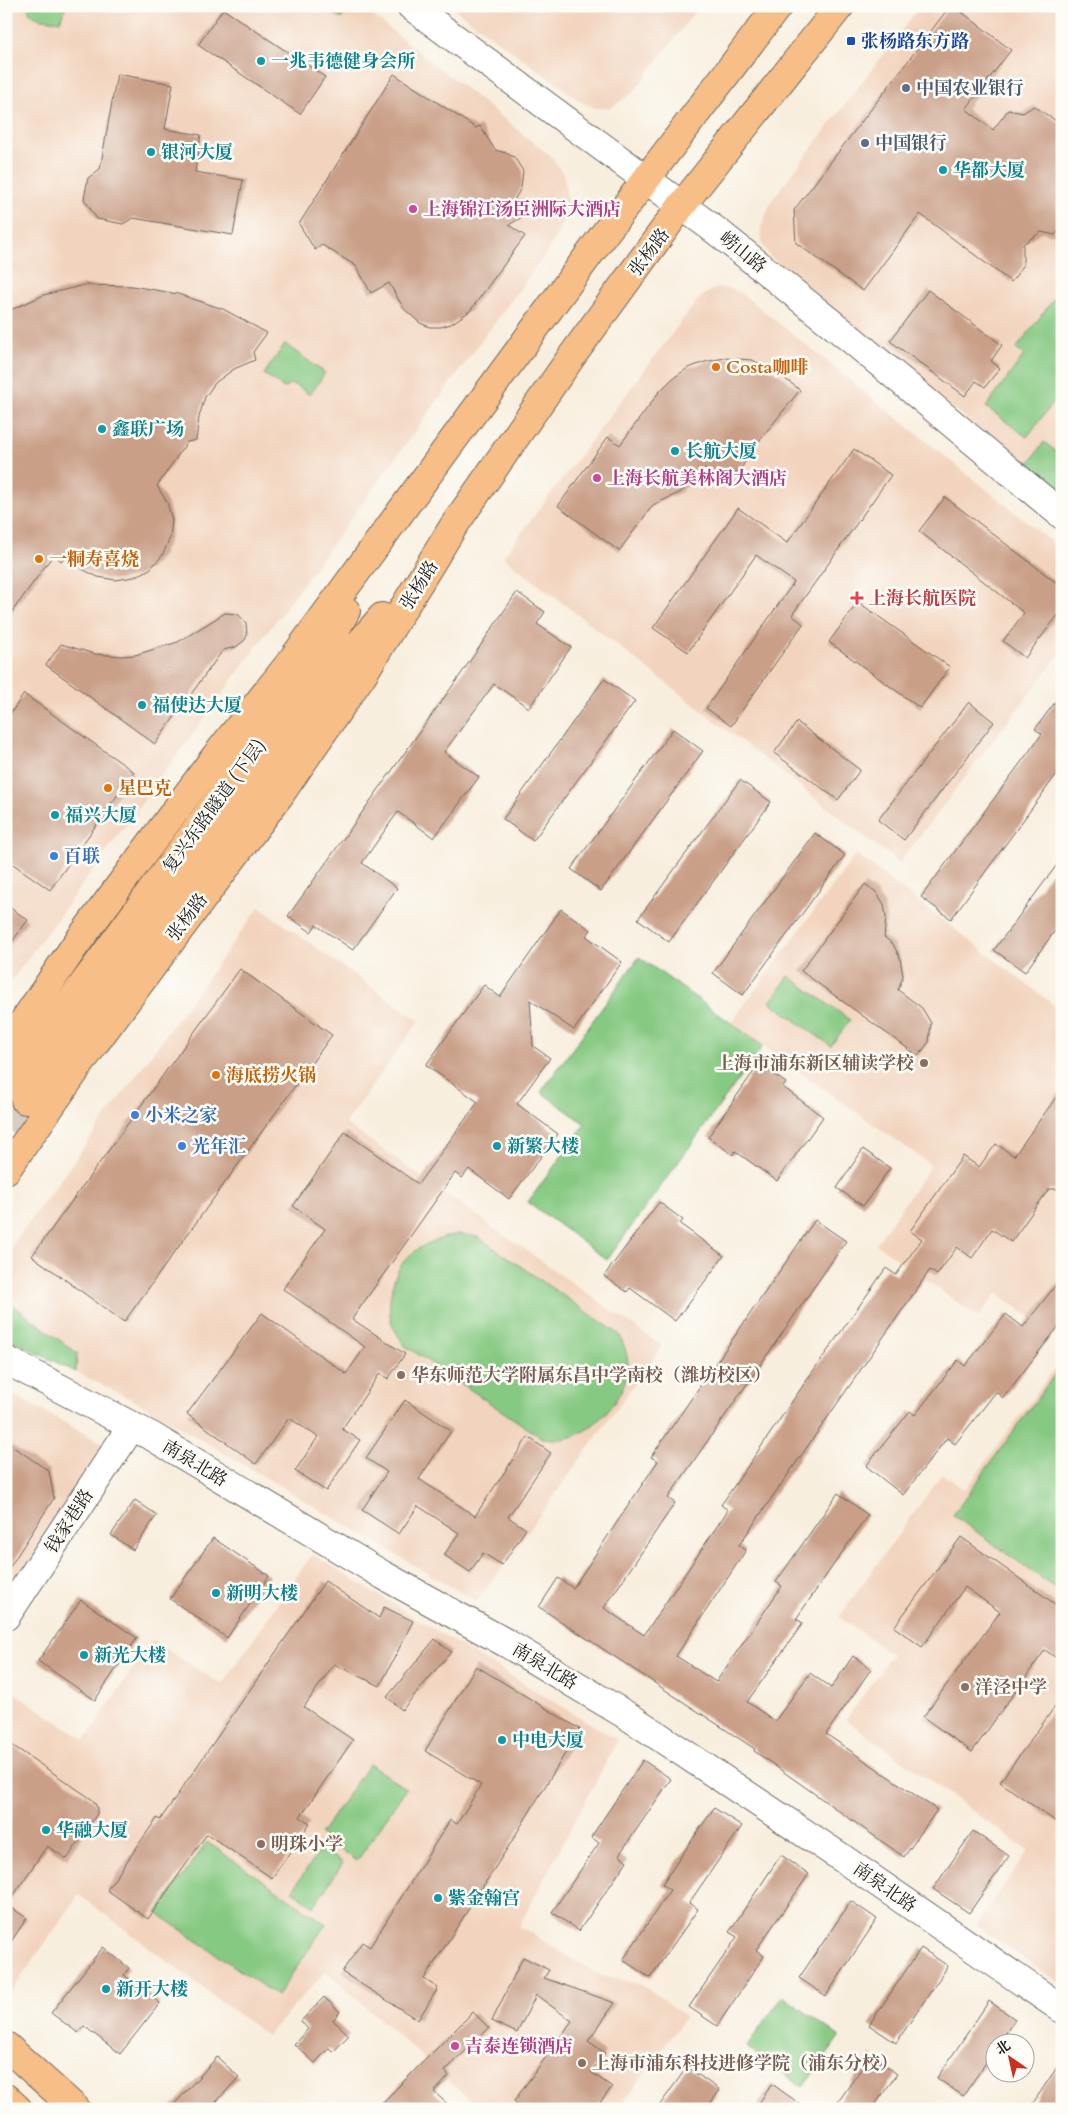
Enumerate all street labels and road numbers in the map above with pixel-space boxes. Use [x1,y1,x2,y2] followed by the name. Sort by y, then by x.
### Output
[623,223,676,281] street label: 张杨路
[714,226,772,279] street label: 崂山路
[395,556,444,615] street label: 张杨路
[157,734,272,878] street label: 复兴东路隧道 (下层)
[161,888,214,946] street label: 张杨路
[157,1434,232,1493] street label: 南泉北路
[39,1484,100,1558] street label: 钱家巷路
[507,1637,582,1696] street label: 南泉北路
[848,1857,921,1918] street label: 南泉北路

